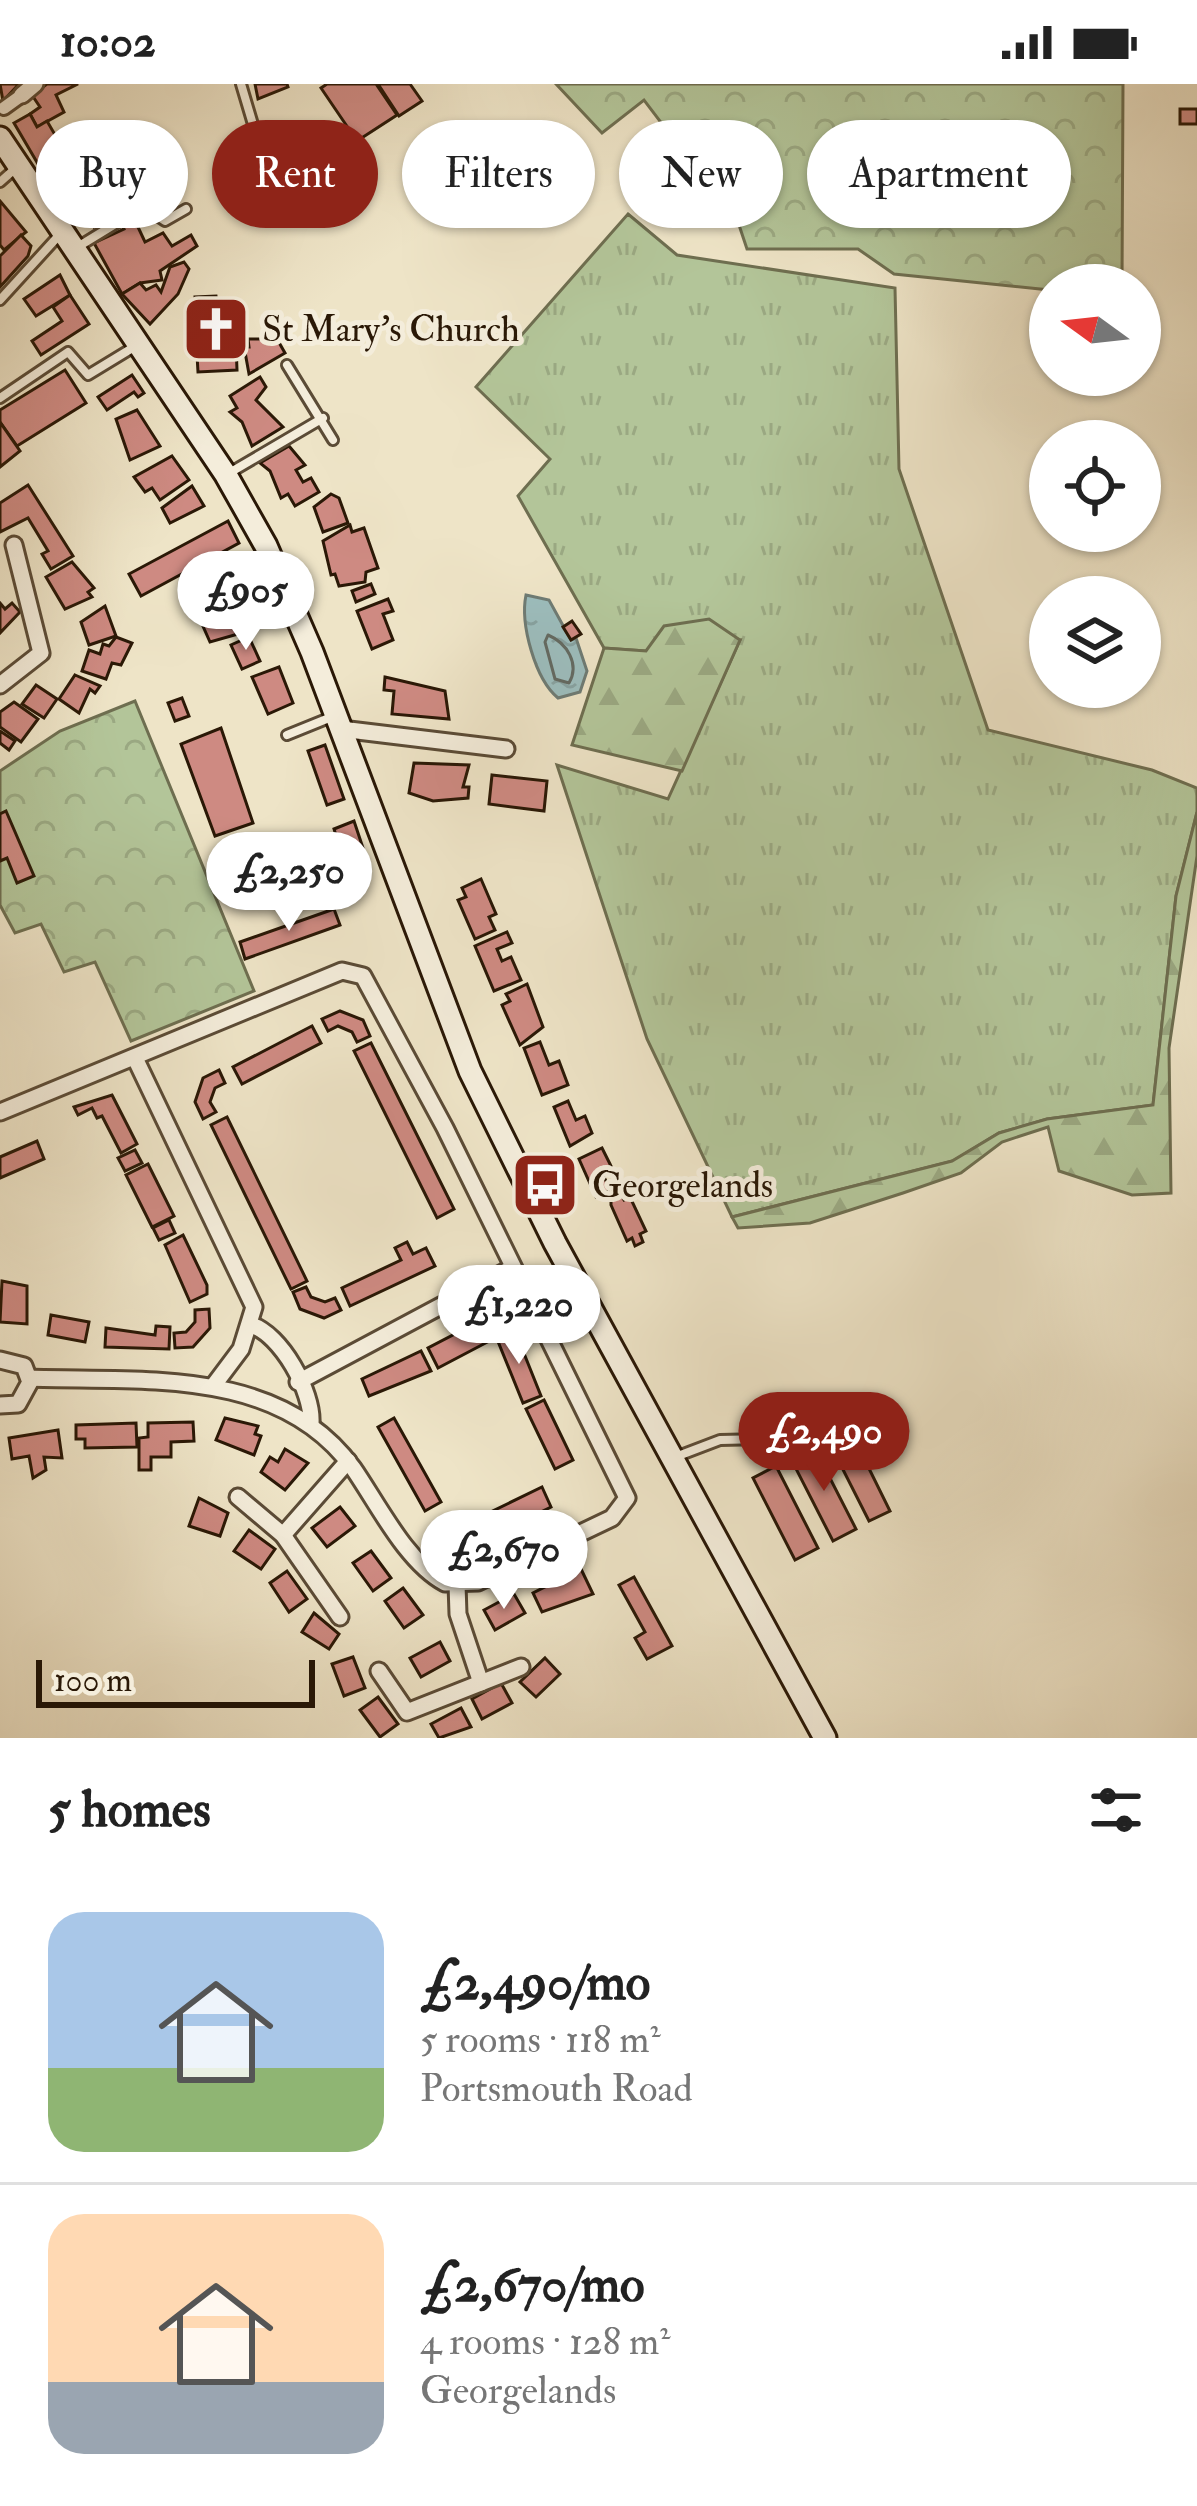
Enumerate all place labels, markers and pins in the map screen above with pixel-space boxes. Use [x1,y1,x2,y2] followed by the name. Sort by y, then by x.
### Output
[181,294,251,364] church icon: St Mary's Church
[262,307,520,352] place label: St Mary's Church
[175,551,317,653] pin: £905
[191,832,387,934] pin: £2,250
[510,1150,580,1220] bus stop icon: Georgelands
[592,1163,773,1208] place label: Georgelands
[421,1265,617,1367] pin: £1,220
[726,1392,922,1494] pin: £2,490
[406,1510,602,1612] pin: £2,670

